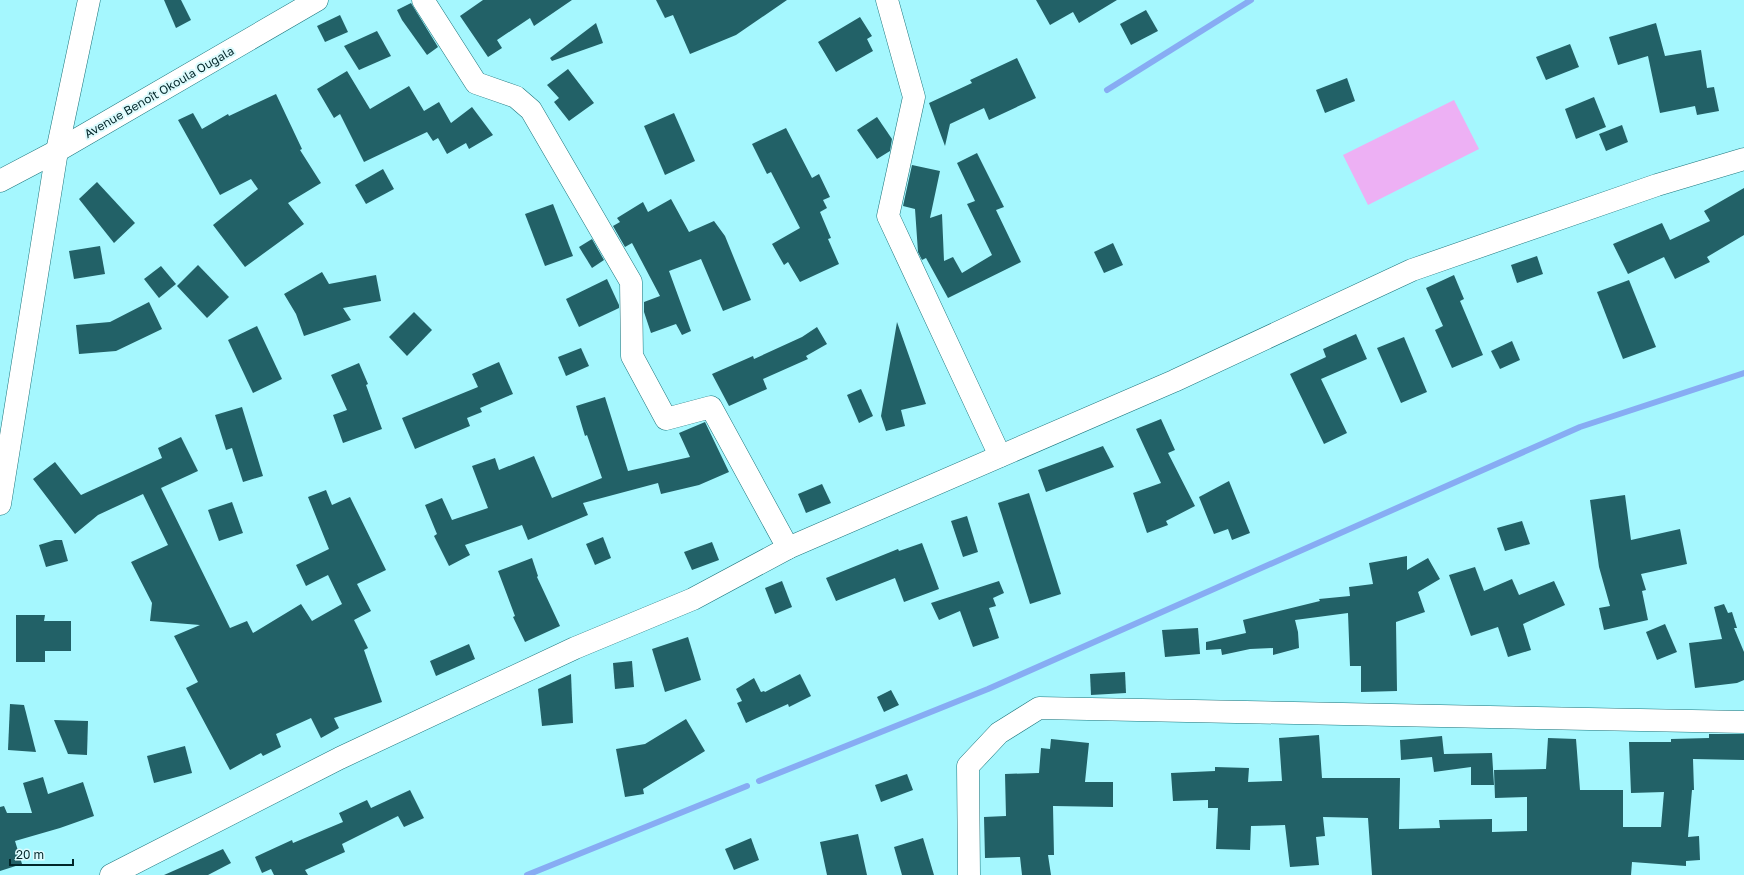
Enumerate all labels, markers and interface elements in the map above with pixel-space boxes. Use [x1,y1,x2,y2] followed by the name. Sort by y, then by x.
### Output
[81,43,237,141] street label: Avenue Benoît Okoula Ougala
[10,841,73,867] scale bar
[16,847,44,862] text: 20 m

